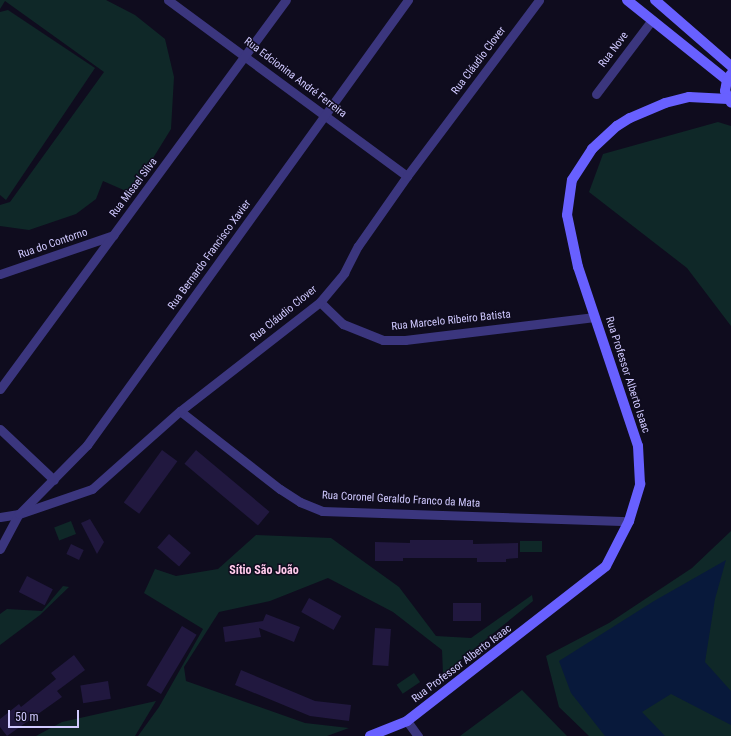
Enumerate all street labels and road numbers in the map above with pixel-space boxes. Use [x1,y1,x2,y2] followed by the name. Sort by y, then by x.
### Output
[449,24,509,98] street label: Rua Cláudio Clover
[596,30,632,70] street label: Rua Nove
[241,35,349,121] street label: Rua Edcionina André Ferreira
[107,156,161,220] street label: Rua Misael Silva
[166,198,254,312] street label: Rua Bernardo Francisco Xavier
[17,226,89,262] street label: Rua do Contorno
[248,283,320,345] street label: Rua Cláudio Clover
[391,308,511,334] street label: Rua Marcelo Ribeiro Batista
[602,315,652,435] street label: Rua Professor Alberto Isaac
[322,489,480,511] street label: Rua Coronel Geraldo Franco da Mata
[410,622,514,706] street label: Rua Professor Alberto Isaac

